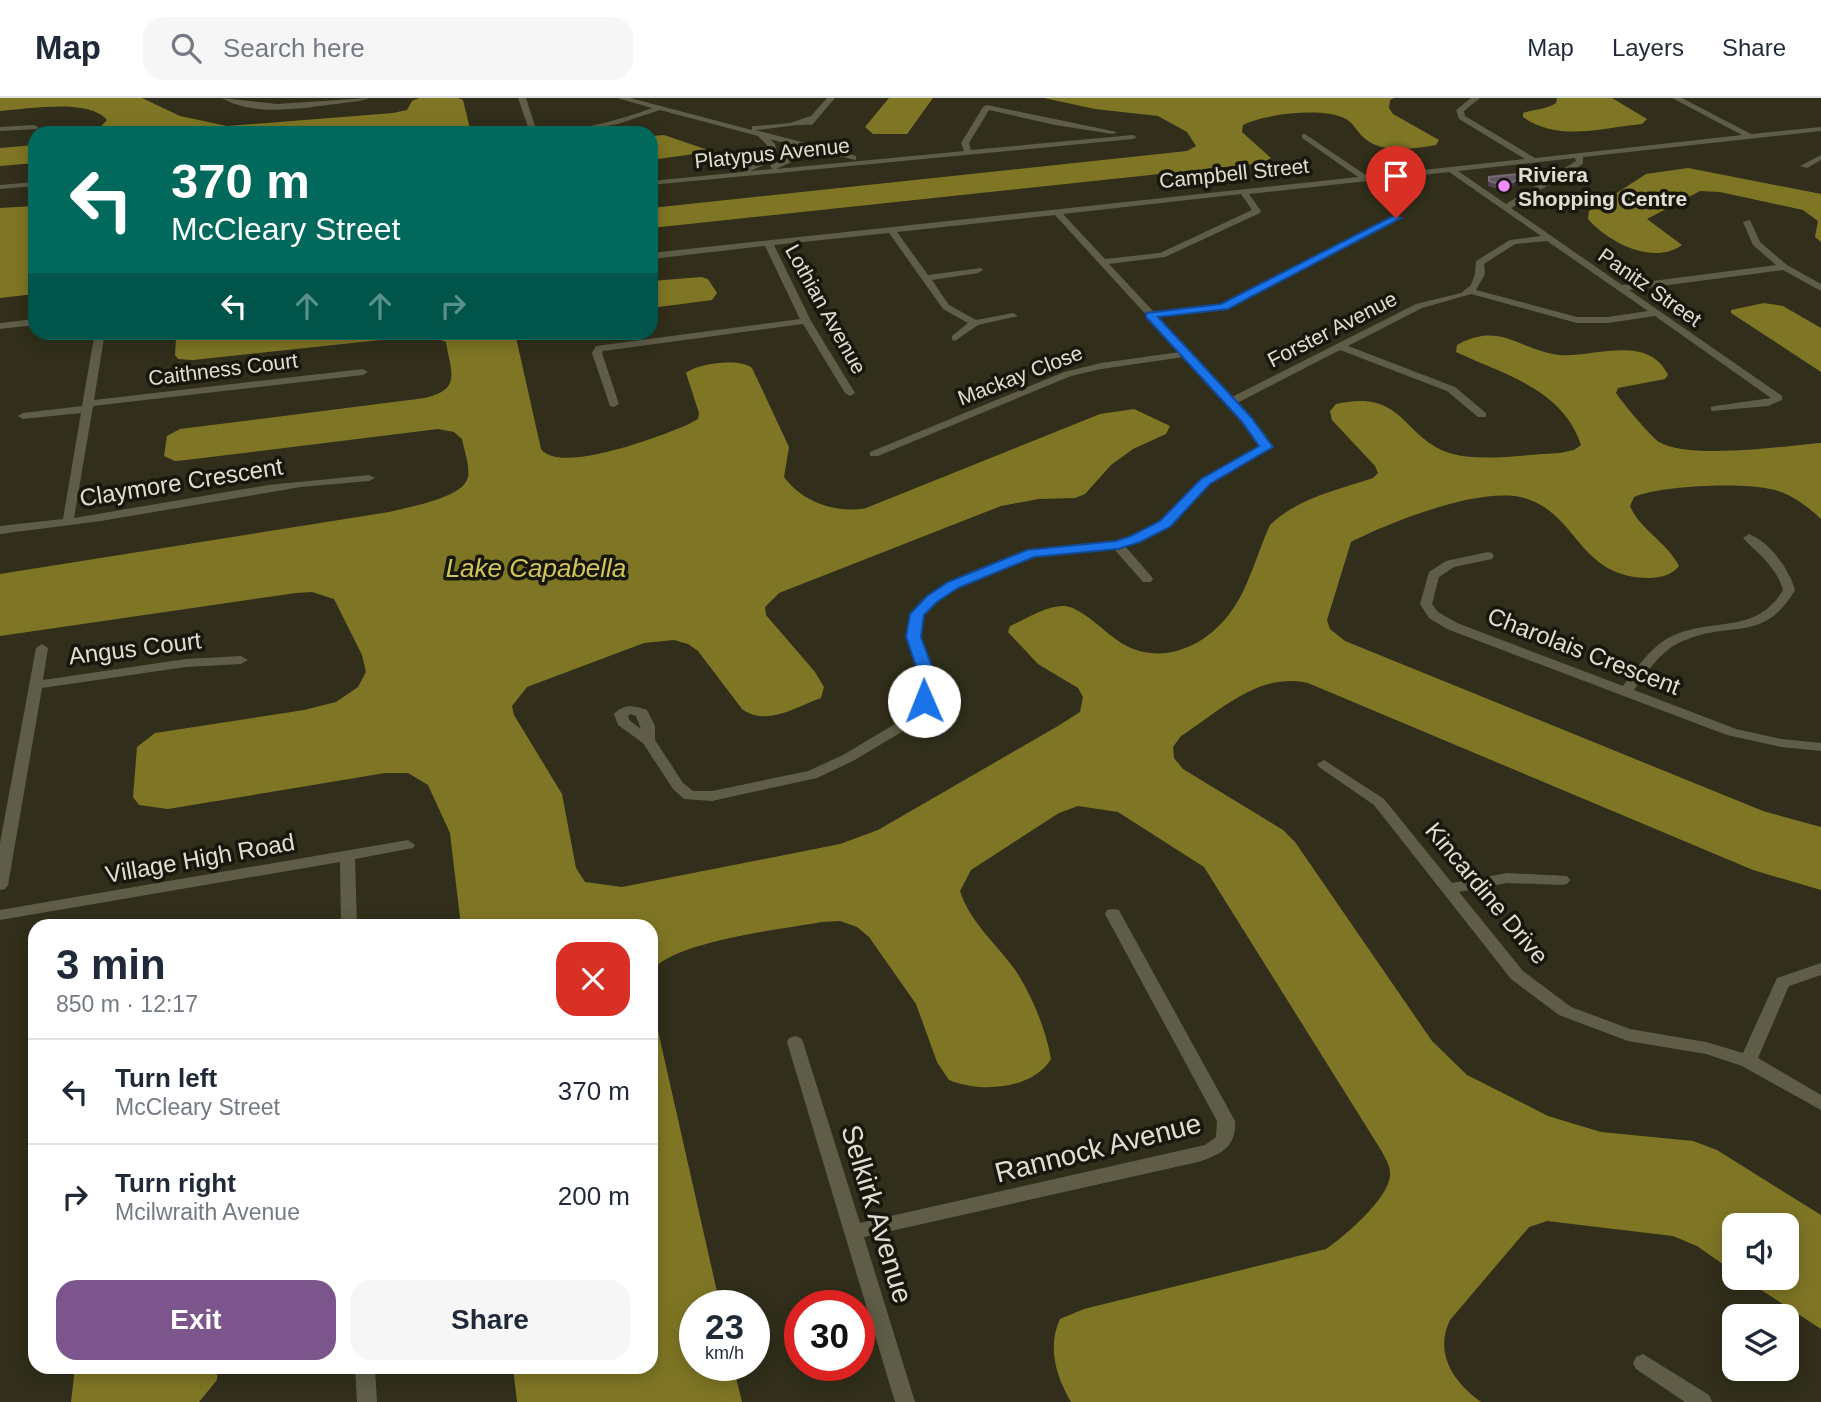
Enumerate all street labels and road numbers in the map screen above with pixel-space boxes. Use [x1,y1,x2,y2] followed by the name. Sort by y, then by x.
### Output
[693,133,851,173] street label: Platypus Avenue
[1158,154,1310,192] street label: Campbell Street
[781,240,871,378] street label: Lothian Avenue
[1594,243,1706,331] street label: Panitz Street
[1264,287,1400,371] street label: Forster Avenue
[954,341,1086,409] street label: Mackay Close
[147,348,299,390] street label: Caithness Court
[77,453,285,511] street label: Claymore Crescent
[1484,602,1684,700] street label: Charolais Crescent
[67,626,203,670] street label: Angus Court
[1420,817,1554,969] street label: Kincardine Drive
[103,828,297,888] street label: Village High Road
[992,1107,1204,1189] street label: Rannock Avenue
[835,1121,919,1307] street label: Selkirk Avenue

